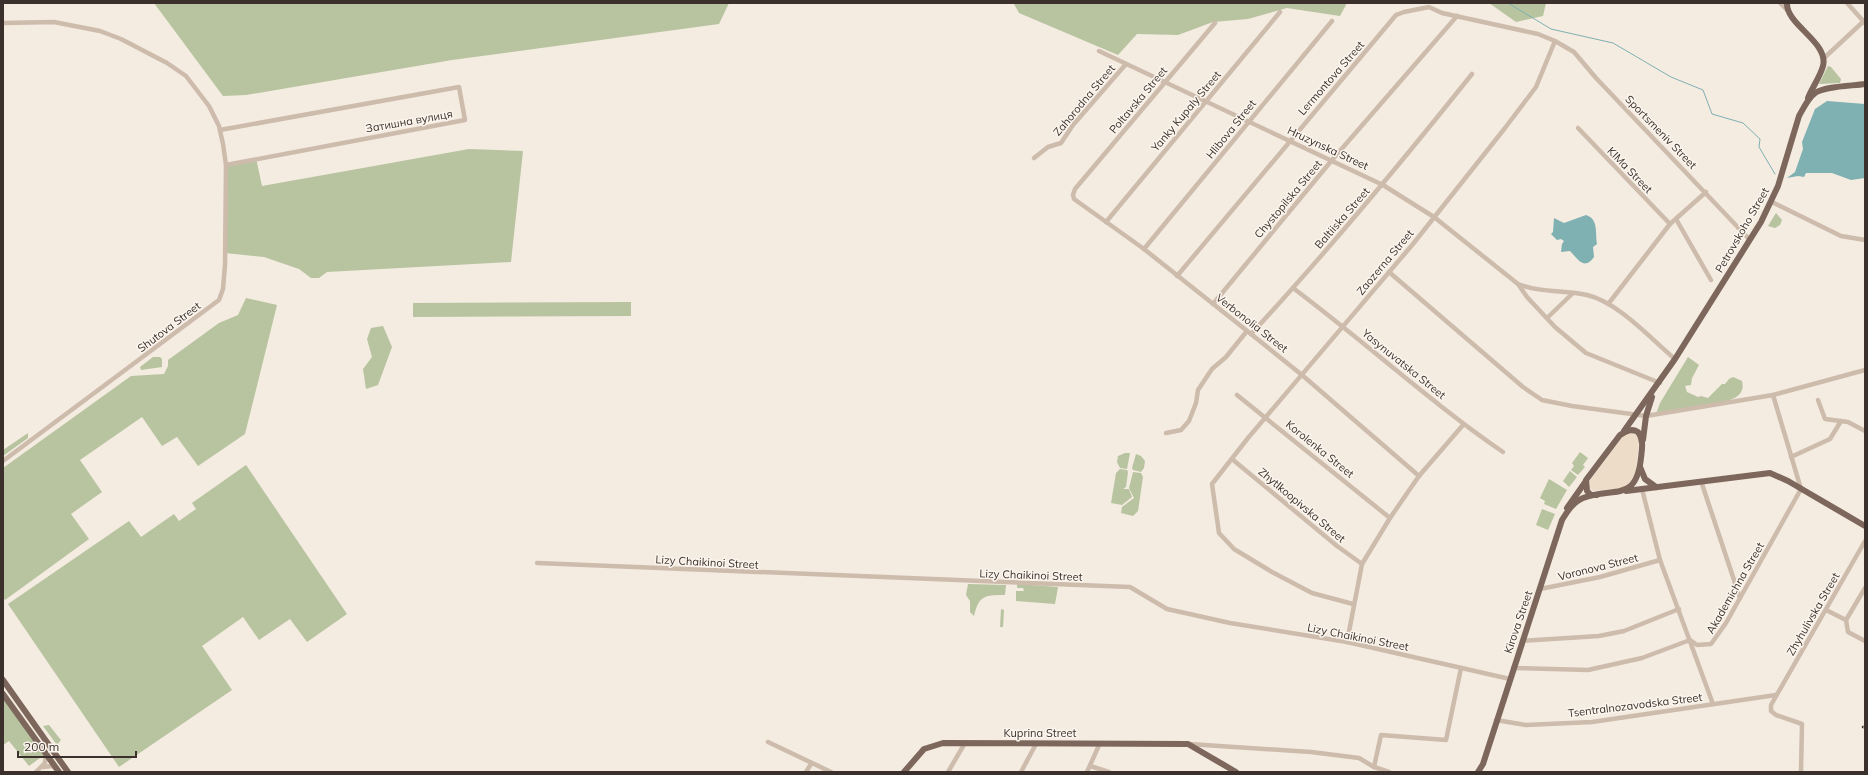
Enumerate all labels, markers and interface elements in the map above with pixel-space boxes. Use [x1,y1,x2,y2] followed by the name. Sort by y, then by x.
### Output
[1295,38,1367,118] street label: Lermontova Street
[1050,61,1118,139] street label: Zahorodna Street
[1106,64,1170,136] street label: Poltavska Street
[1147,68,1224,155] street label: Yanky Kupaly Street
[1622,92,1700,172] street label: Sportsmeniv Street
[1203,96,1259,161] street label: Hlibova Street
[364,106,454,136] street label: Затишна вулиця
[1285,123,1371,173] street label: Hruzynska Street
[1604,144,1656,196] street label: KIMa Street
[1251,157,1325,241] street label: Chystopilska Street
[1312,184,1373,252] street label: Baltiiska Street
[1712,185,1772,275] street label: Petrovskoho Street
[1354,226,1417,298] street label: Zaozerna Street
[1213,290,1291,356] street label: Verbonolia Street
[135,299,203,355] street label: Shutova Street
[1359,325,1449,402] street label: Yasynuvatska Street
[1283,417,1357,481] street label: Korolenka Street
[1256,464,1348,546] street label: Zhytlkoopivska Street
[1703,540,1767,636] street label: Akademichna Street
[1557,550,1640,584] street label: Voronova Street
[655,552,759,572] street label: Lizy Chaikinoi Street
[979,566,1083,584] street label: Lizy Chaikinoi Street
[1784,570,1843,658] street label: Zhyhulivska Street
[1501,589,1535,655] street label: Kirova Street
[1306,620,1410,654] street label: Lizy Chaikinoi Street
[1567,690,1703,720] street label: Tsentralnozavodska Street
[1004,726,1077,740] street label: Kuprina Street
[18,733,136,759] scale bar
[24,739,59,754] text: 200 m

